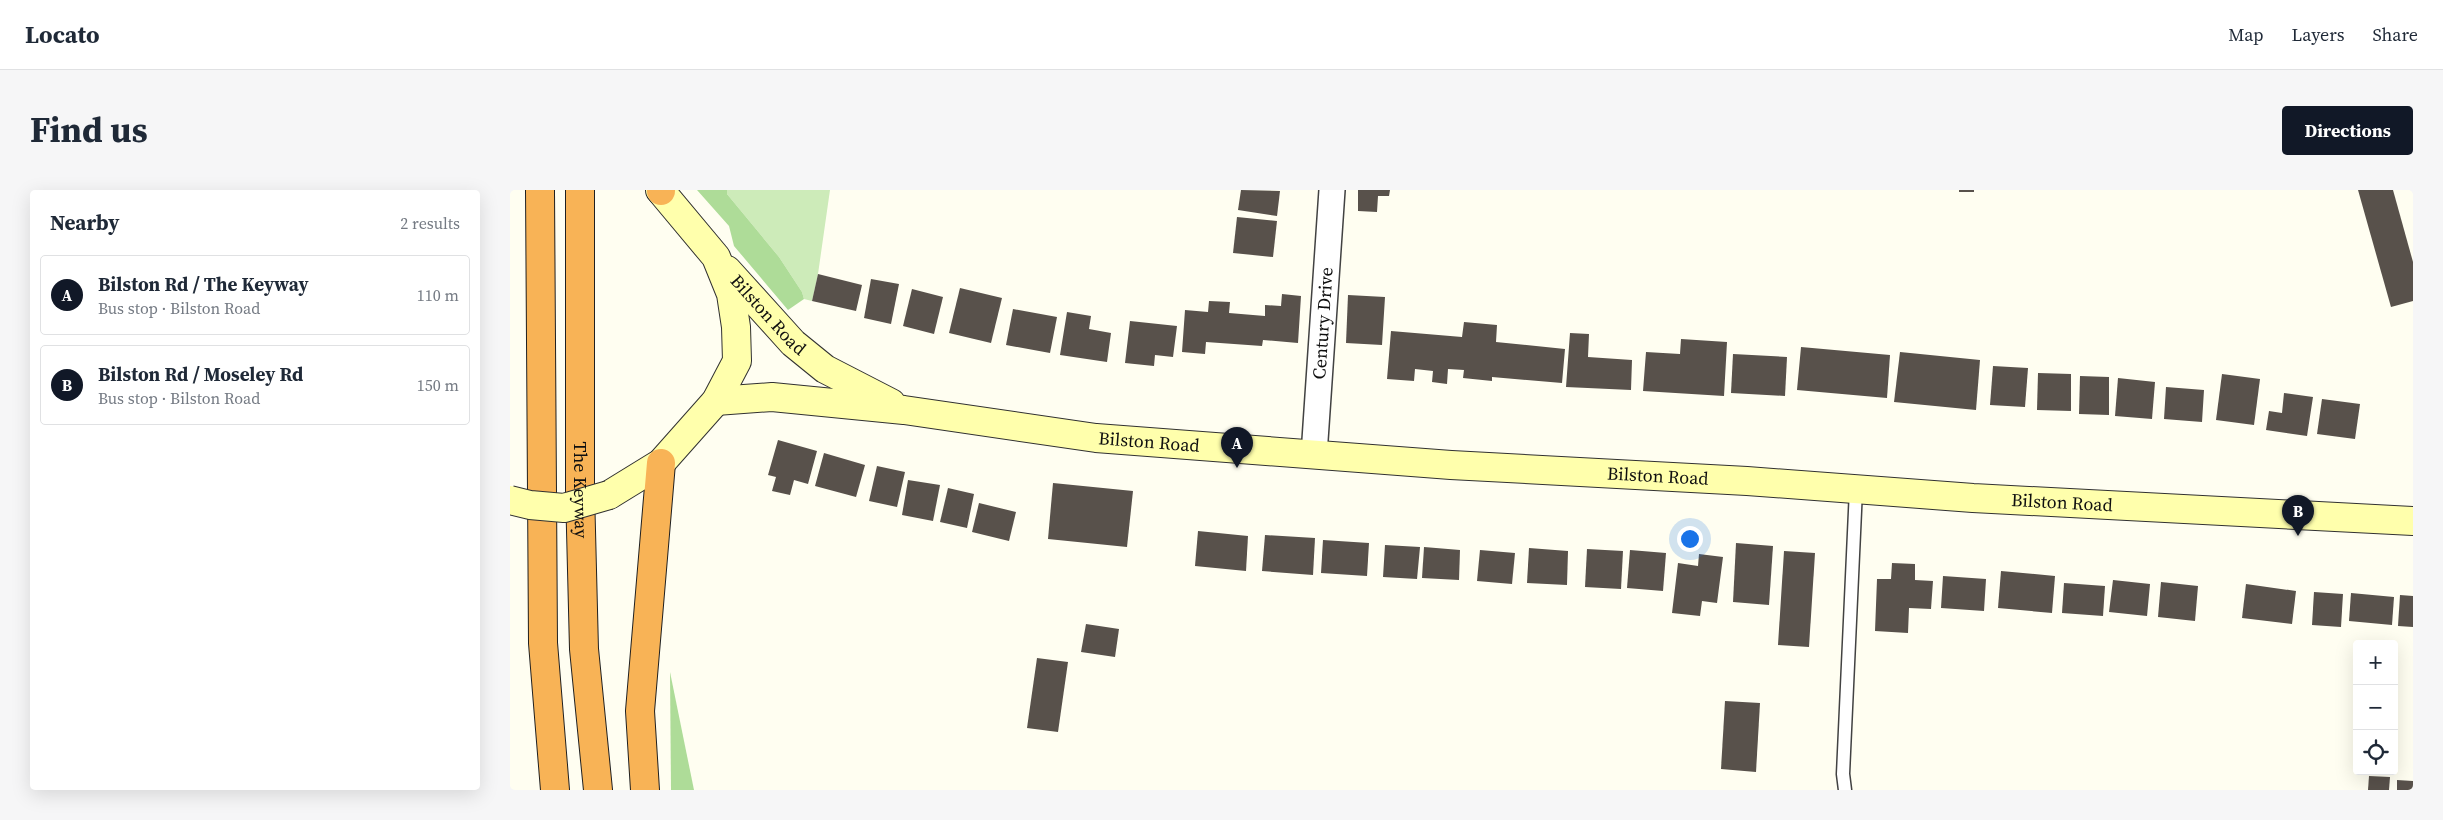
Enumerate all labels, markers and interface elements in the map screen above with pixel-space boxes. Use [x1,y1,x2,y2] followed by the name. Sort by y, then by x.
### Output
[25,18,100,51] text: Locato
[2228,22,2263,47] text: Map
[2291,22,2344,47] text: Layers
[2372,22,2418,47] text: Share
[30,106,148,154] text: Find us
[2282,106,2413,155] button: Directions
[50,208,120,237] text: Nearby
[400,212,460,234] text: 2 results
[1306,266,1339,380] street label: Century Drive
[725,269,812,361] street label: Bilston Road
[98,271,309,297] text: Bilston Rd / The Keyway
[62,284,72,306] text: A
[417,284,459,306] text: 110 m
[98,297,260,319] text: Bus stop · Bilston Road
[98,361,303,387] text: Bilston Rd / Moseley Rd
[62,374,72,396] text: B
[417,374,459,396] text: 150 m
[98,387,260,409] text: Bus stop · Bilston Road
[1097,425,1201,458] street label: Bilston Road
[1221,427,1253,468] pin: A
[568,442,594,539] street label: The Keyway
[1606,460,1709,491] street label: Bilston Road
[2011,487,2113,517] street label: Bilston Road
[2282,495,2314,536] pin: B
[1677,526,1703,552] your location
[2353,640,2398,775] map controls
[2353,640,2398,685] button: +
[2353,685,2398,730] button: −
[2353,730,2398,775] button: locate

